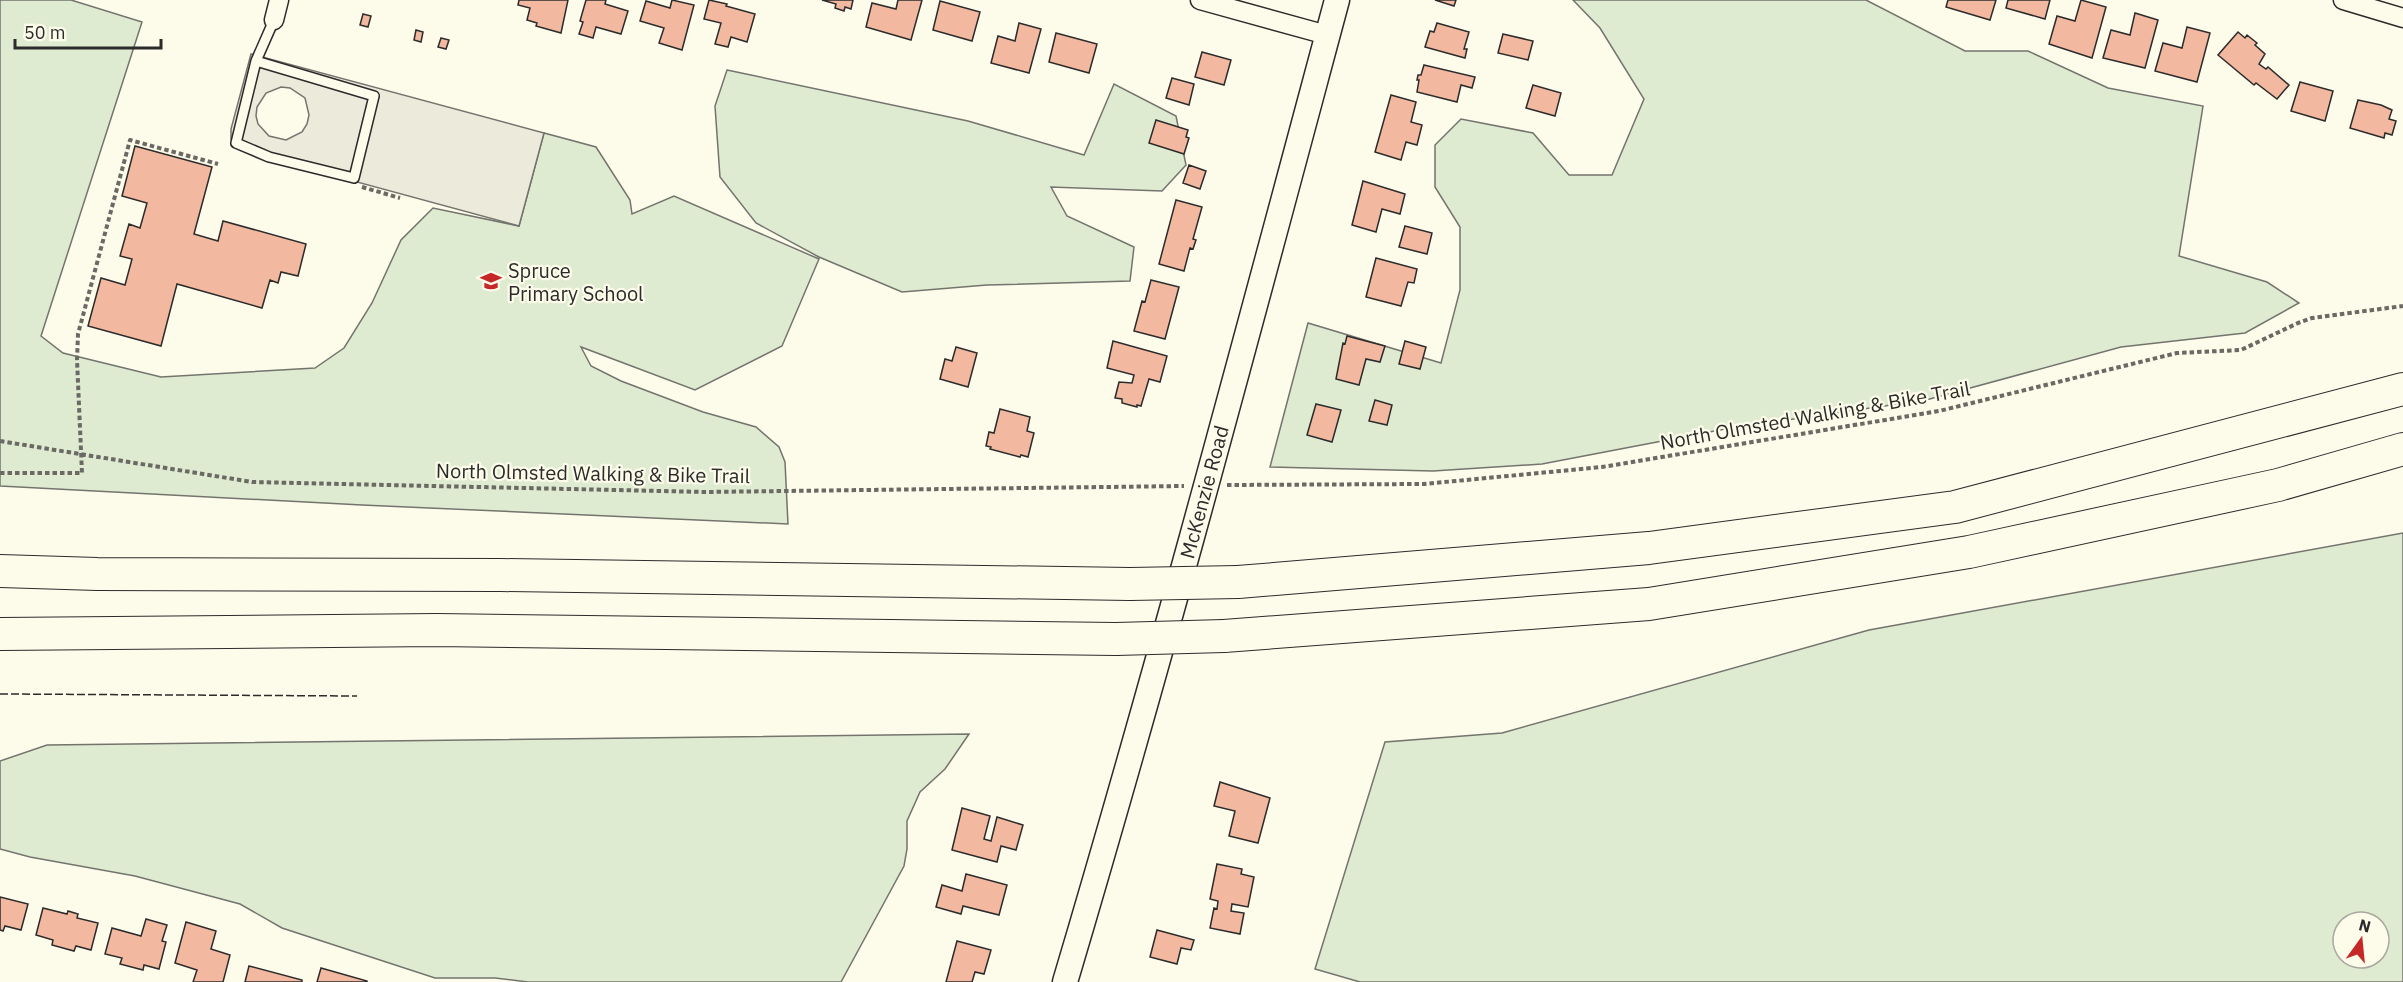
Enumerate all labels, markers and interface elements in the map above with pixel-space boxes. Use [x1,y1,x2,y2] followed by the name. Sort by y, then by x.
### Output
[15,12,160,50] scale bar
[24,21,66,44] text: 50 m
[508,257,644,307] place label: Spruce Primary School
[479,269,503,293] school or university icon: Spruce Primary School
[1658,374,1972,456] street label: North Olmsted Walking & Bike Trail
[1173,422,1235,562] street label: McKenzie Road
[436,457,750,489] street label: North Olmsted Walking & Bike Trail
[2331,910,2391,970] north arrow
[2357,914,2373,937] text: N

